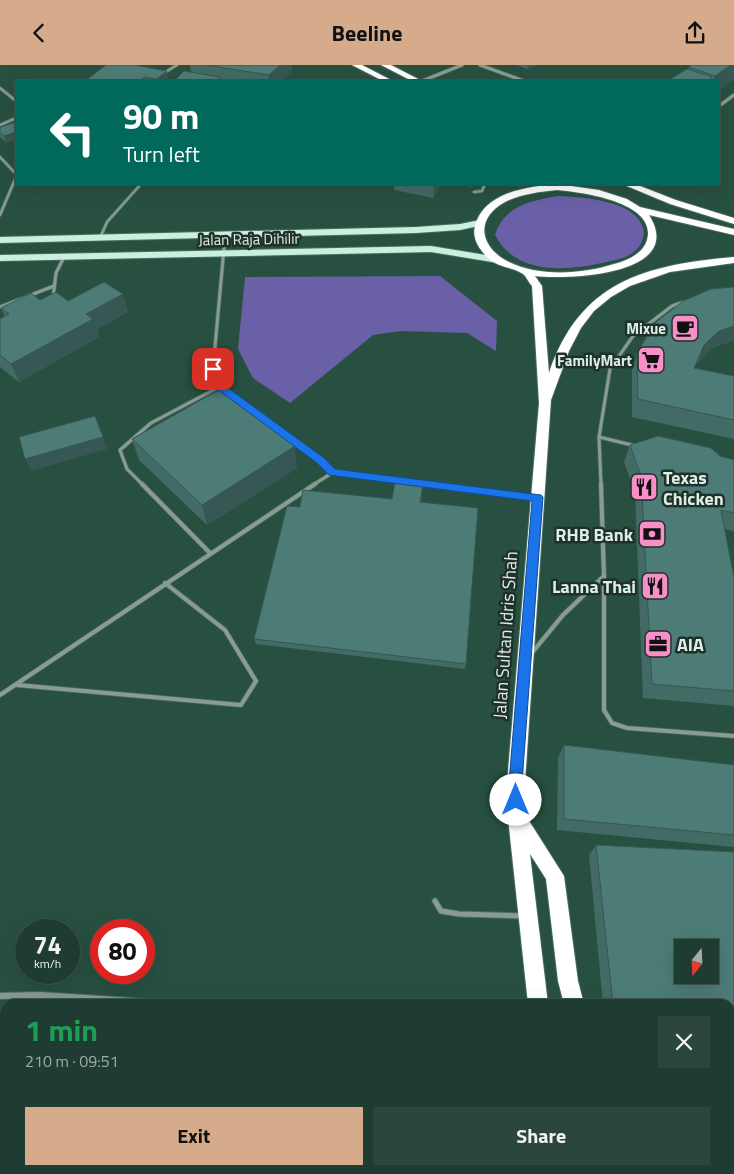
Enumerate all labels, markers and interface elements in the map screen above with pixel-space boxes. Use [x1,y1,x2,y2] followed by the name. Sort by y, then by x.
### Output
[332,16,402,50] text: Beeline
[25,19,53,47] icon: back
[681,19,709,47] icon: share
[123,89,199,143] text: 90 m
[40,100,105,165] icon: left
[123,137,200,171] text: Turn left
[198,227,300,251] street label: Jalan Raja Dihilir
[670,313,700,343] cafe icon: Mixue
[626,317,666,340] place label: Mixue
[636,345,666,375] supermarket icon: FamilyMart
[192,348,234,390] pin
[557,349,633,372] place label: FamilyMart
[199,355,227,383] icon: arrive
[663,464,724,512] place label: Texas Chicken
[629,472,659,502] restaurant icon: Texas Chicken
[637,519,667,549] bank icon: RHB Bank
[555,521,634,548] place label: RHB Bank
[486,550,524,720] street label: Jalan Sultan Idris Shah
[640,571,670,601] restaurant icon: Lanna Thai
[552,573,636,600] place label: Lanna Thai
[643,629,673,659] office icon: AIA
[677,631,704,658] place label: AIA
[489,773,541,825] position arrow
[90,919,155,984] speed limit sign: 80
[33,926,62,964] text: 74
[674,939,719,984] north arrow
[674,939,719,984] map controls
[34,954,61,973] text: km/h
[25,1007,98,1053] text: 1 min
[658,1016,710,1068] button: close
[25,1049,119,1073] text: 210 m · 09:51
[25,1107,363,1165] button: Exit
[373,1107,710,1165] button: Share

